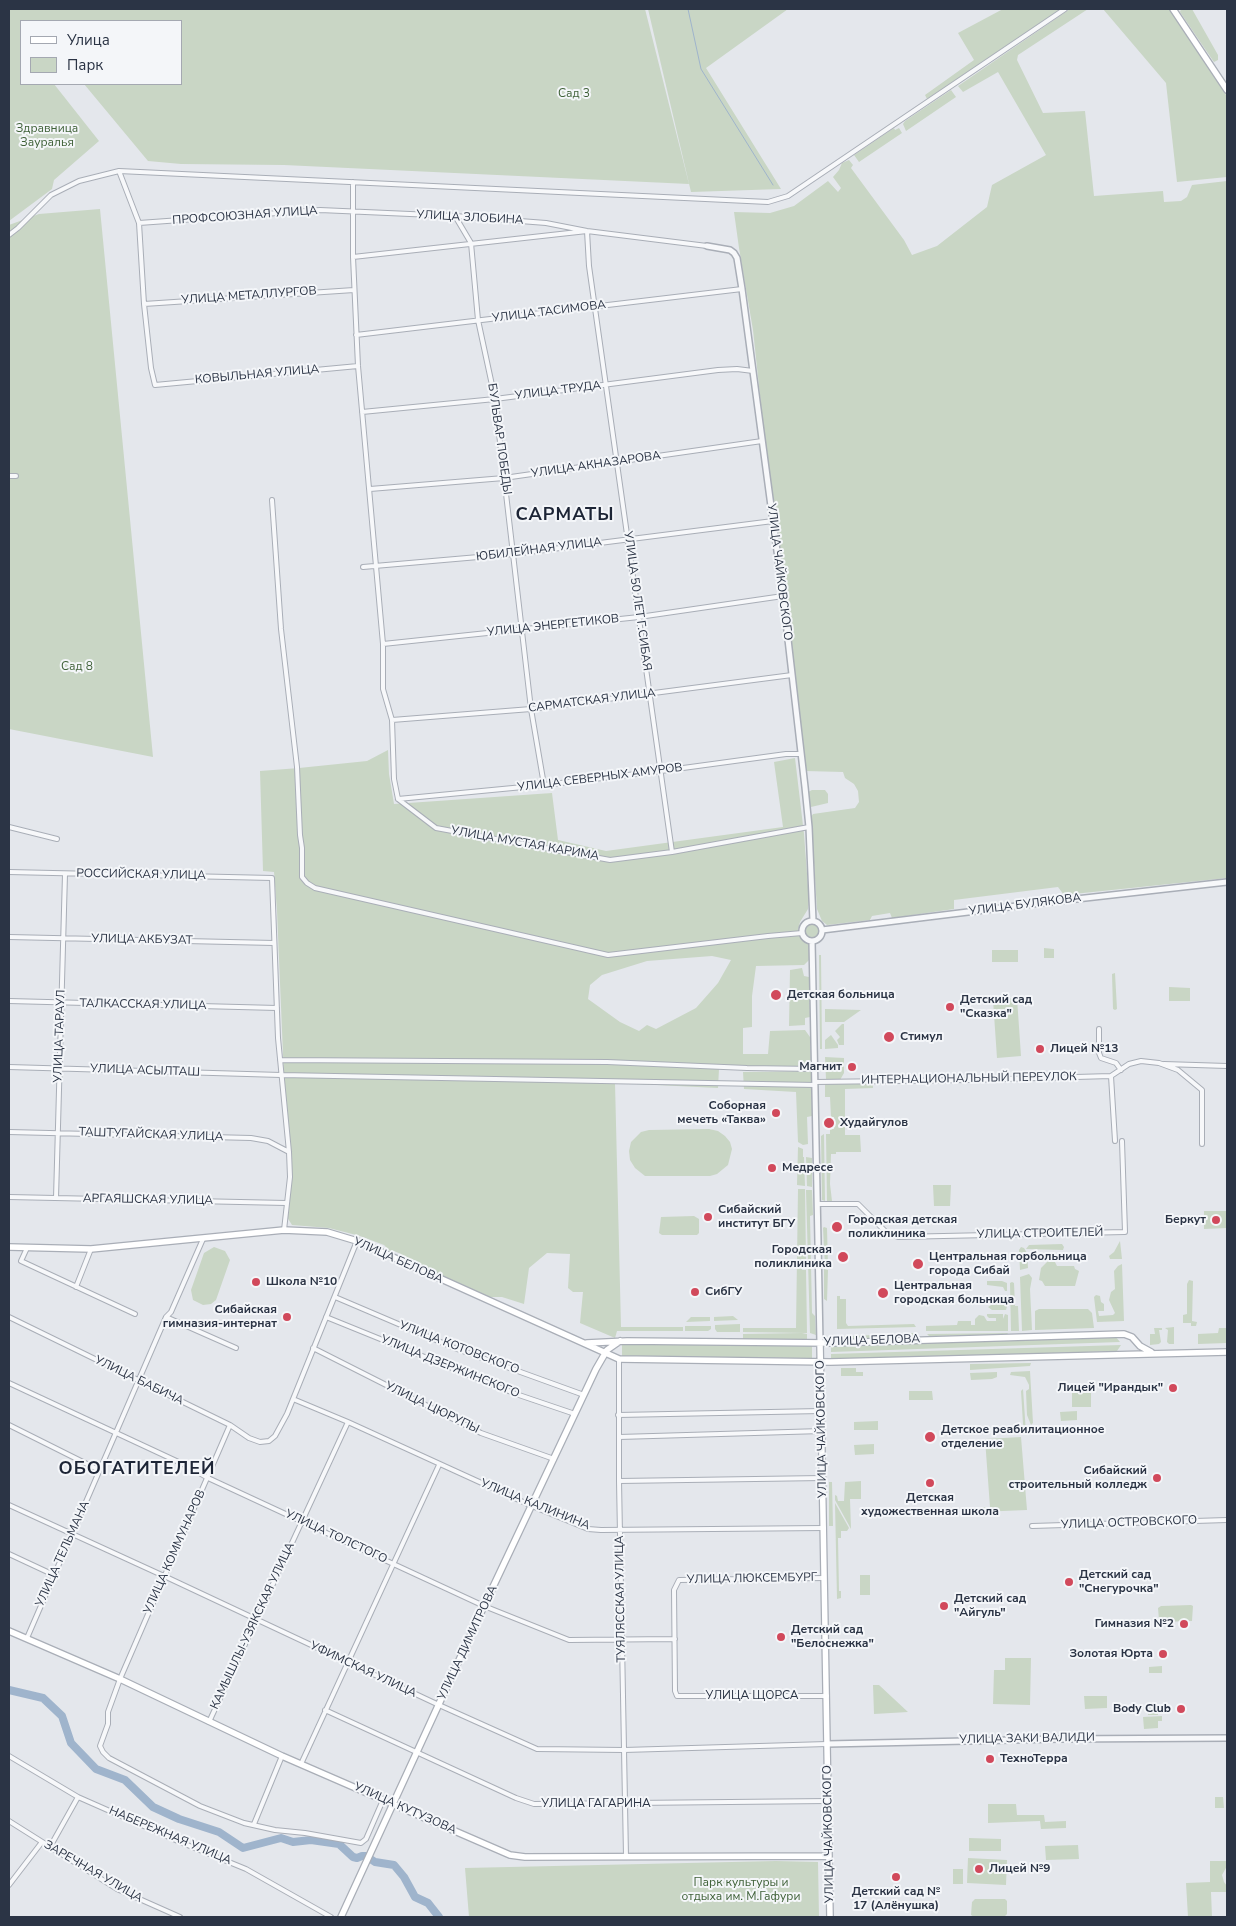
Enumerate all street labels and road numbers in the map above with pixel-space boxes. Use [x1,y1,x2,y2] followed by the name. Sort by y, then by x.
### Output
[172,204,318,228] street label: ПРОФСОЮЗНАЯ УЛИЦА
[416,208,524,228] street label: УЛИЦА ЗЛОБИНА
[181,284,317,308] street label: УЛИЦА МЕТАЛЛУРГОВ
[491,298,607,326] street label: УЛИЦА ТАСИМОВА
[194,362,320,388] street label: КОВЫЛЬНАЯ УЛИЦА
[514,379,602,403] street label: УЛИЦА ТРУДА
[484,382,514,496] street label: БУЛЬВАР ПОБЕДЫ
[530,449,662,481] street label: УЛИЦА АКНАЗАРОВА
[763,503,795,641] street label: УЛИЦА ЧАЙКОВСКОГО
[620,530,654,672] street label: УЛИЦА 50 ЛЕТ Г.СИБАЯ
[475,535,603,565] street label: ЮБИЛЕЙНАЯ УЛИЦА
[486,612,620,640] street label: УЛИЦА ЭНЕРГЕТИКОВ
[528,686,656,716] street label: САРМАТСКАЯ УЛИЦА
[517,761,683,795] street label: УЛИЦА СЕВЕРНЫХ АМУРОВ
[450,824,600,864] street label: УЛИЦА МУСТАЯ КАРИМА
[76,867,206,883] street label: РОССИЙСКАЯ УЛИЦА
[968,891,1082,919] street label: УЛИЦА БУЛЯКОВА
[91,932,193,948] street label: УЛИЦА АКБУЗАТ
[51,989,69,1083] street label: УЛИЦА ТАРАУЛ
[79,997,207,1013] street label: ТАЛКАССКАЯ УЛИЦА
[90,1062,200,1080] street label: УЛИЦА АСЫЛТАШ
[861,1070,1077,1088] street label: ИНТЕРНАЦИОНАЛЬНЫЙ ПЕРЕУЛОК
[78,1125,224,1145] street label: ТАШТУГАЙСКАЯ УЛИЦА
[83,1192,213,1208] street label: АРГАЯШСКАЯ УЛИЦА
[977,1226,1103,1242] street label: УЛИЦА СТРОИТЕЛЕЙ
[351,1235,445,1287] street label: УЛИЦА БЕЛОВА
[397,1318,521,1378] street label: УЛИЦА КОТОВСКОГО
[823,1332,921,1350] street label: УЛИЦА БЕЛОВА
[378,1333,522,1401] street label: УЛИЦА ДЗЕРЖИНСКОГО
[92,1353,186,1409] street label: УЛИЦА БАБИЧА
[814,1360,830,1498] street label: УЛИЦА ЧАЙКОВСКОГО
[383,1379,481,1437] street label: УЛИЦА ЦЮРУПЫ
[478,1476,592,1534] street label: УЛИЦА КАЛИНИНА
[141,1488,209,1616] street label: УЛИЦА КОММУНАРОВ
[33,1499,93,1609] street label: УЛИЦА ТЕЛЬМАНА
[283,1507,389,1567] street label: УЛИЦА ТОЛСТОГО
[1061,1513,1197,1533] street label: УЛИЦА ОСТРОВСКОГО
[613,1535,629,1663] street label: ТУЯЛЯССКАЯ УЛИЦА
[208,1540,298,1712] street label: КАМЫШЛЫ-УЗЯКСКАЯ УЛИЦА
[687,1571,817,1587] street label: УЛИЦА ЛЮКСЕМБУРГ
[435,1583,501,1703] street label: УЛИЦА ДИМИТРОВА
[307,1639,419,1701] street label: УФИМСКАЯ УЛИЦА
[705,1689,799,1703] street label: УЛИЦА ЩОРСА
[959,1731,1095,1747] street label: УЛИЦА ЗАКИ ВАЛИДИ
[821,1765,837,1903] street label: УЛИЦА ЧАЙКОВСКОГО
[351,1780,459,1838] street label: УЛИЦА КУТУЗОВА
[541,1797,651,1811] street label: УЛИЦА ГАГАРИНА
[107,1804,233,1868] street label: НАБЕРЕЖНАЯ УЛИЦА
[41,1838,145,1906] street label: ЗАРЕЧНАЯ УЛИЦА

